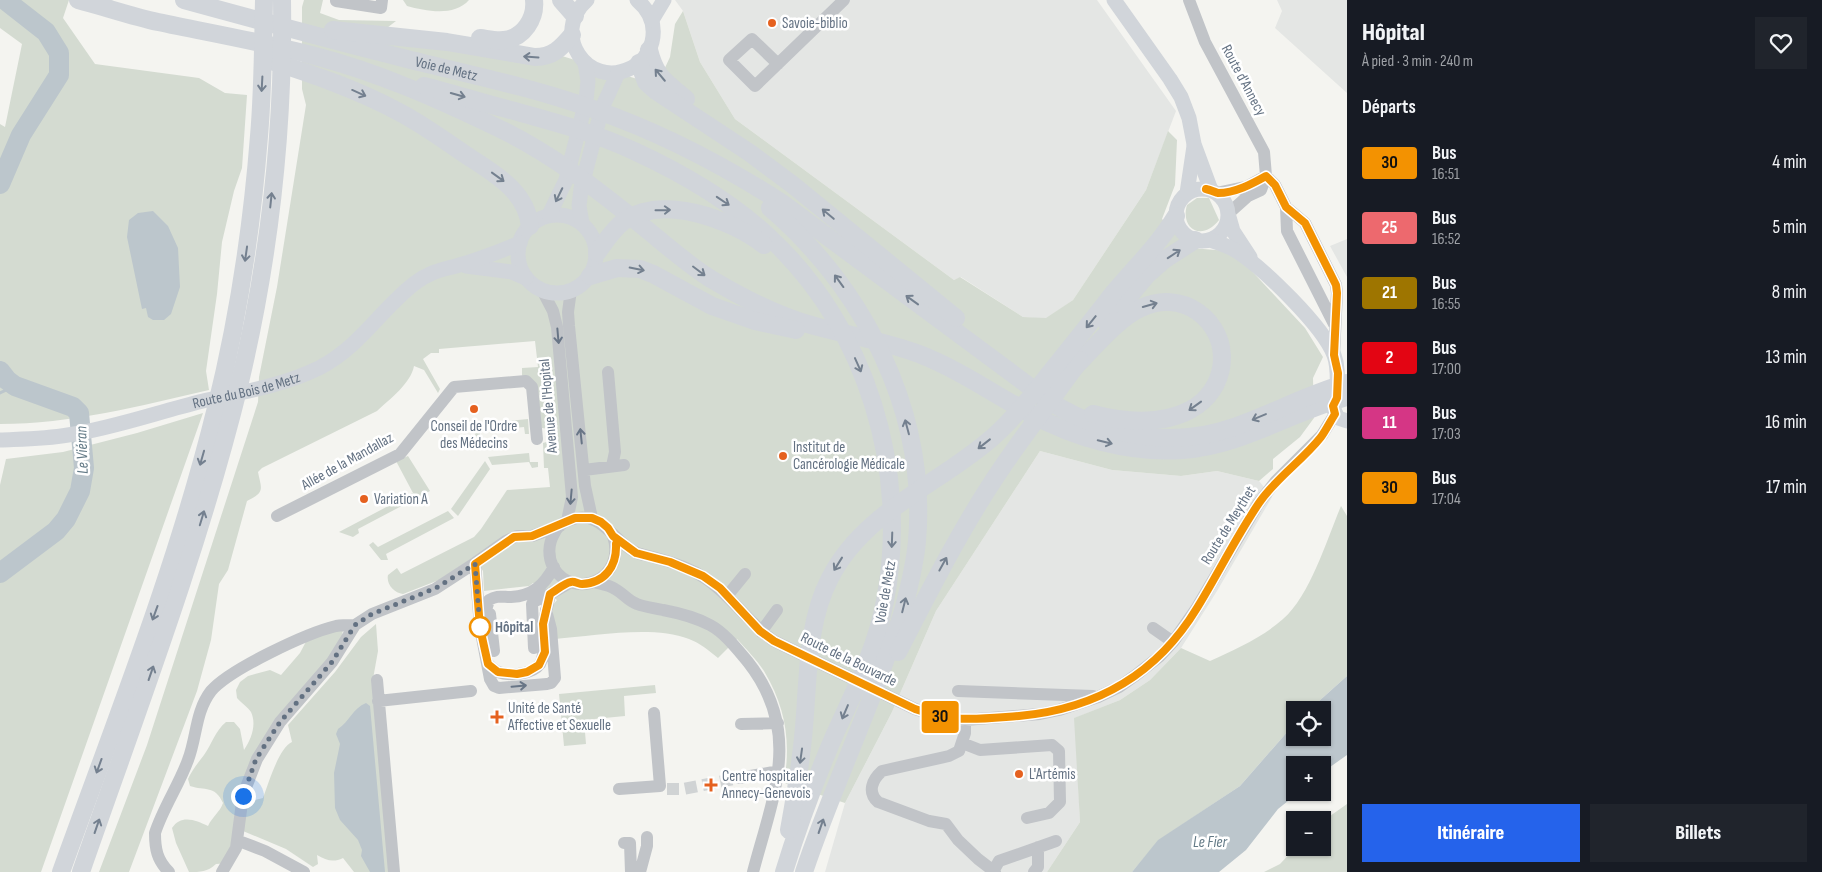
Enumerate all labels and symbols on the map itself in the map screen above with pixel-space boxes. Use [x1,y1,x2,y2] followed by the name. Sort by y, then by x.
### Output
[782,14,848,33] place label: Savoie-biblio
[766,17,778,29] marker: Savoie-biblio
[1217,41,1270,119] street label: Route d'Annecy
[413,52,480,86] street label: Voie de Metz
[524,52,540,61] one-way arrow
[655,69,666,82] one-way arrow
[257,75,267,91] one-way arrow
[351,88,366,98] one-way arrow
[450,91,466,100] one-way arrow
[491,172,505,182] one-way arrow
[554,187,564,202] one-way arrow
[266,193,276,209] one-way arrow
[715,196,729,206] one-way arrow
[655,205,671,215] one-way arrow
[822,209,835,220] one-way arrow
[240,246,250,262] one-way arrow
[1166,249,1180,259] one-way arrow
[629,265,645,275] one-way arrow
[692,265,705,276] one-way arrow
[834,274,844,288] one-way arrow
[905,295,919,305] one-way arrow
[1142,300,1158,309] one-way arrow
[1085,315,1096,328] one-way arrow
[553,327,563,343] one-way arrow
[854,357,863,372] one-way arrow
[535,358,562,455] street label: Avenue de l'Hopital
[190,368,303,413] street label: Route du Bois de Metz
[1188,401,1202,411] one-way arrow
[468,403,480,415] marker: Conseil de l'Ordre des Médecins
[1252,412,1267,422] one-way arrow
[431,417,517,453] place label: Conseil de l'Ordre des Médecins
[902,419,912,435] one-way arrow
[72,425,93,474] water label: Le Viéran
[297,428,397,495] street label: Allée de la Mandallaz
[576,428,585,444] one-way arrow
[793,438,905,474] place label: Institut de Cancérologie Médicale
[1096,438,1112,447] one-way arrow
[977,439,991,449] one-way arrow
[197,449,207,465] one-way arrow
[777,450,789,462] marker: Institut de Cancérologie Médicale
[1197,482,1260,568] street label: Route de Meythet
[566,489,576,505] one-way arrow
[374,490,428,509] place label: Variation A
[358,493,370,505] marker: Variation A
[198,511,208,527] one-way arrow
[888,532,897,548] one-way arrow
[833,557,843,571] one-way arrow
[938,557,948,572] one-way arrow
[871,559,900,625] street label: Voie de Metz
[900,597,909,613] one-way arrow
[150,605,159,620] one-way arrow
[469,616,491,638] marker: Hôpital
[495,618,533,637] place label: Hôpital
[798,628,900,691] street label: Route de la Bouvarde
[147,665,156,681] one-way arrow
[511,681,527,691] one-way arrow
[507,699,611,735] place label: Unité de Santé Affective et Sexuelle
[918,701,962,733] line badge: 30
[839,704,849,719] one-way arrow
[490,710,504,724] marker: Unité de Santé Affective et Sexuelle
[796,748,806,764] one-way arrow
[94,758,103,773] one-way arrow
[1029,765,1076,784] place label: L'Artémis
[721,767,813,803] place label: Centre hospitalier Annecy-Genevois
[1013,768,1025,780] marker: L'Artémis
[704,778,718,792] marker: Centre hospitalier Annecy-Genevois
[231,784,256,809] your location
[93,818,103,834] one-way arrow
[817,819,826,835] one-way arrow
[1193,833,1228,852] water label: Le Fier

